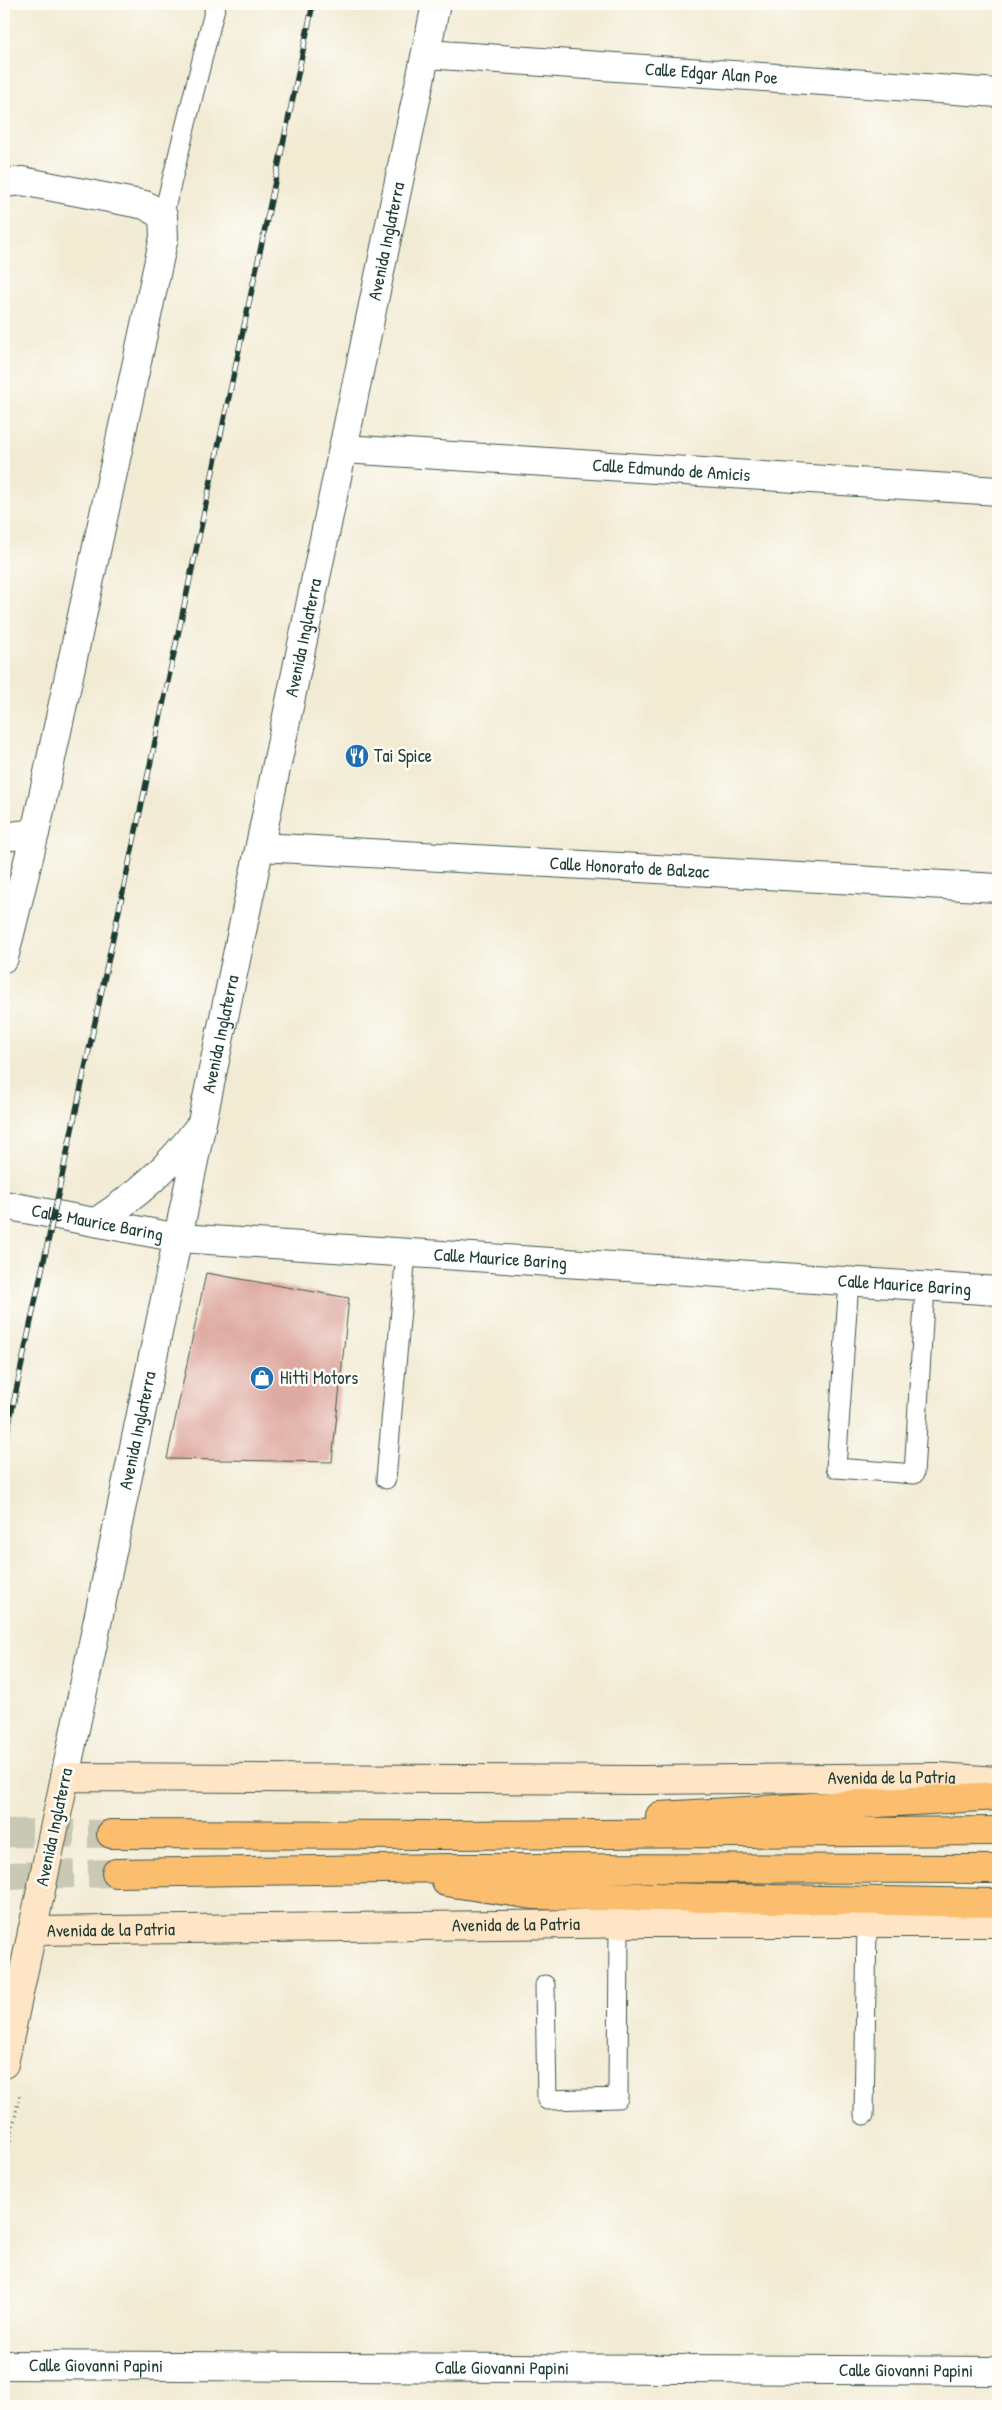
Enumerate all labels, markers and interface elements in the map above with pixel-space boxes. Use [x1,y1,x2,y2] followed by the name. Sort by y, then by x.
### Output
[644,56,779,90] street label: Calle Edgar Alan Poe
[361,180,410,303] street label: Avenida Inglaterra
[591,452,751,487] street label: Calle Edmundo de Amicis
[278,576,327,699] street label: Avenida Inglaterra
[344,743,370,769] restaurant icon: Tai Spice
[374,743,432,768] place label: Tai Spice
[549,850,710,884] street label: Calle Honorato de Balzac
[195,973,245,1095] street label: Avenida Inglaterra
[29,1197,165,1247] street label: Calle Maurice Baring
[433,1242,568,1275] street label: Calle Maurice Baring
[837,1268,972,1301] street label: Calle Maurice Baring
[249,1365,275,1391] shop icon: Hitti Motors
[280,1365,358,1390] place label: Hitti Motors
[112,1369,162,1492] street label: Avenida Inglaterra
[827,1764,956,1790] street label: Avenida de la Patria
[29,1766,78,1888] street label: Avenida Inglaterra
[452,1911,580,1938] street label: Avenida de la Patria
[47,1916,175,1943] street label: Avenida de la Patria
[29,2352,163,2378] street label: Calle Giovanni Papini
[435,2355,569,2380] street label: Calle Giovanni Papini
[839,2357,973,2383] street label: Calle Giovanni Papini

